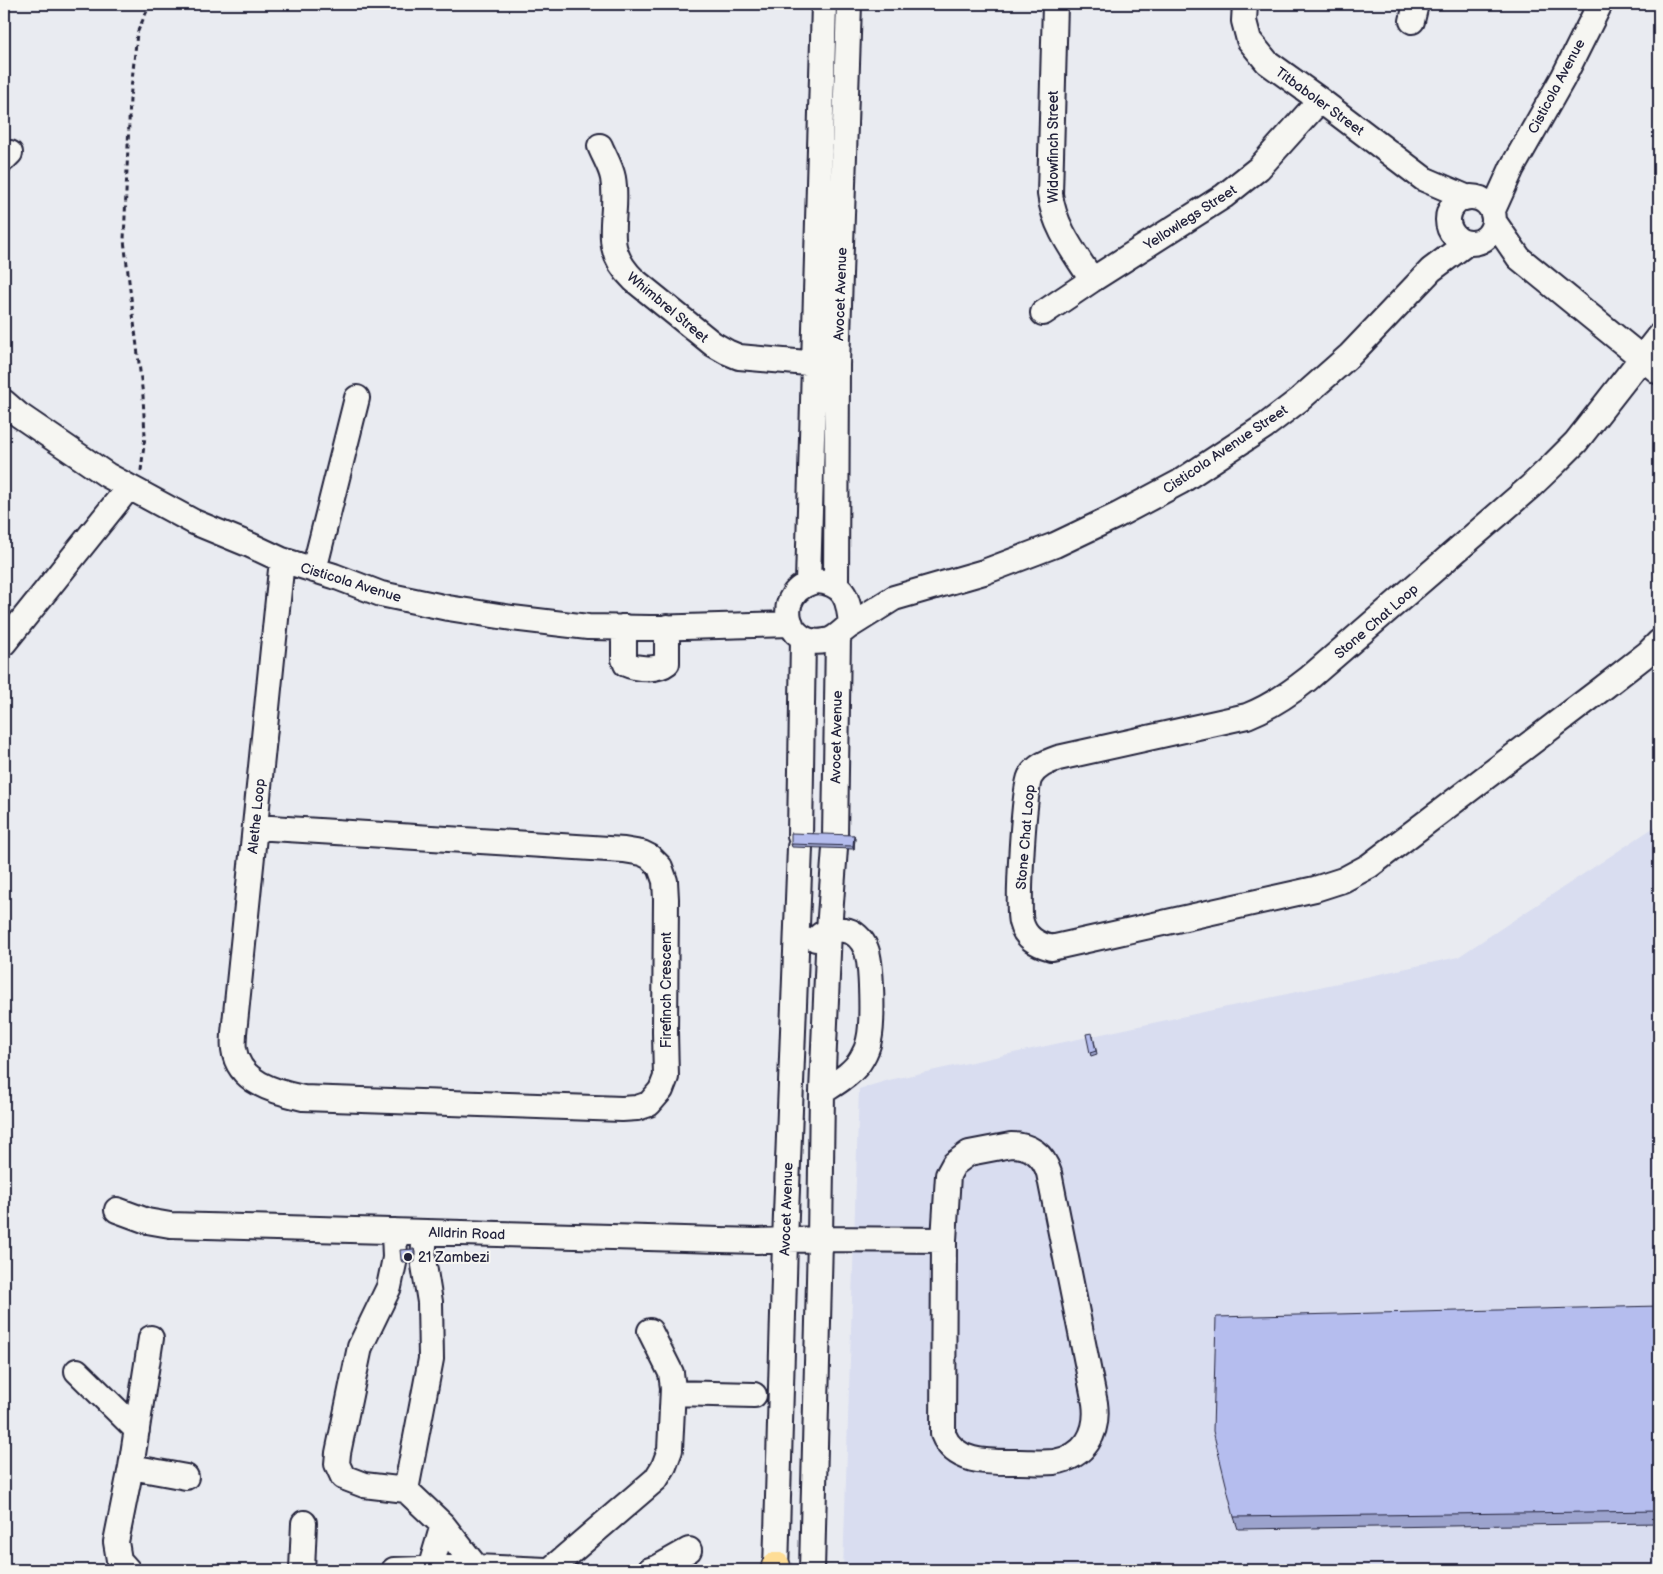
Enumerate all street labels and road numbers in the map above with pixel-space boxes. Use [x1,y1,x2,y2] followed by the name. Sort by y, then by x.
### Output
[1524,36,1589,137] street label: Cisticola Avenue
[1272,64,1368,140] street label: Titbaboler Street
[1045,90,1062,203] street label: Widowfinch Street
[1140,181,1240,254] street label: Yellowlegs Street
[830,247,851,341] street label: Avocet Avenue
[624,268,712,347] street label: Whimbrel Street
[1160,401,1291,498] street label: Cisticola Avenue Street
[298,559,403,606] street label: Cisticola Avenue
[1331,580,1422,662] street label: Stone Chat Loop
[827,690,846,784] street label: Avocet Avenue
[244,778,269,855] street label: Alethe Loop
[1012,784,1039,890] street label: Stone Chat Loop
[658,931,675,1048] street label: Firefinch Crescent
[776,1162,797,1256] street label: Avocet Avenue
[428,1224,506,1243] street label: Alldrin Road

